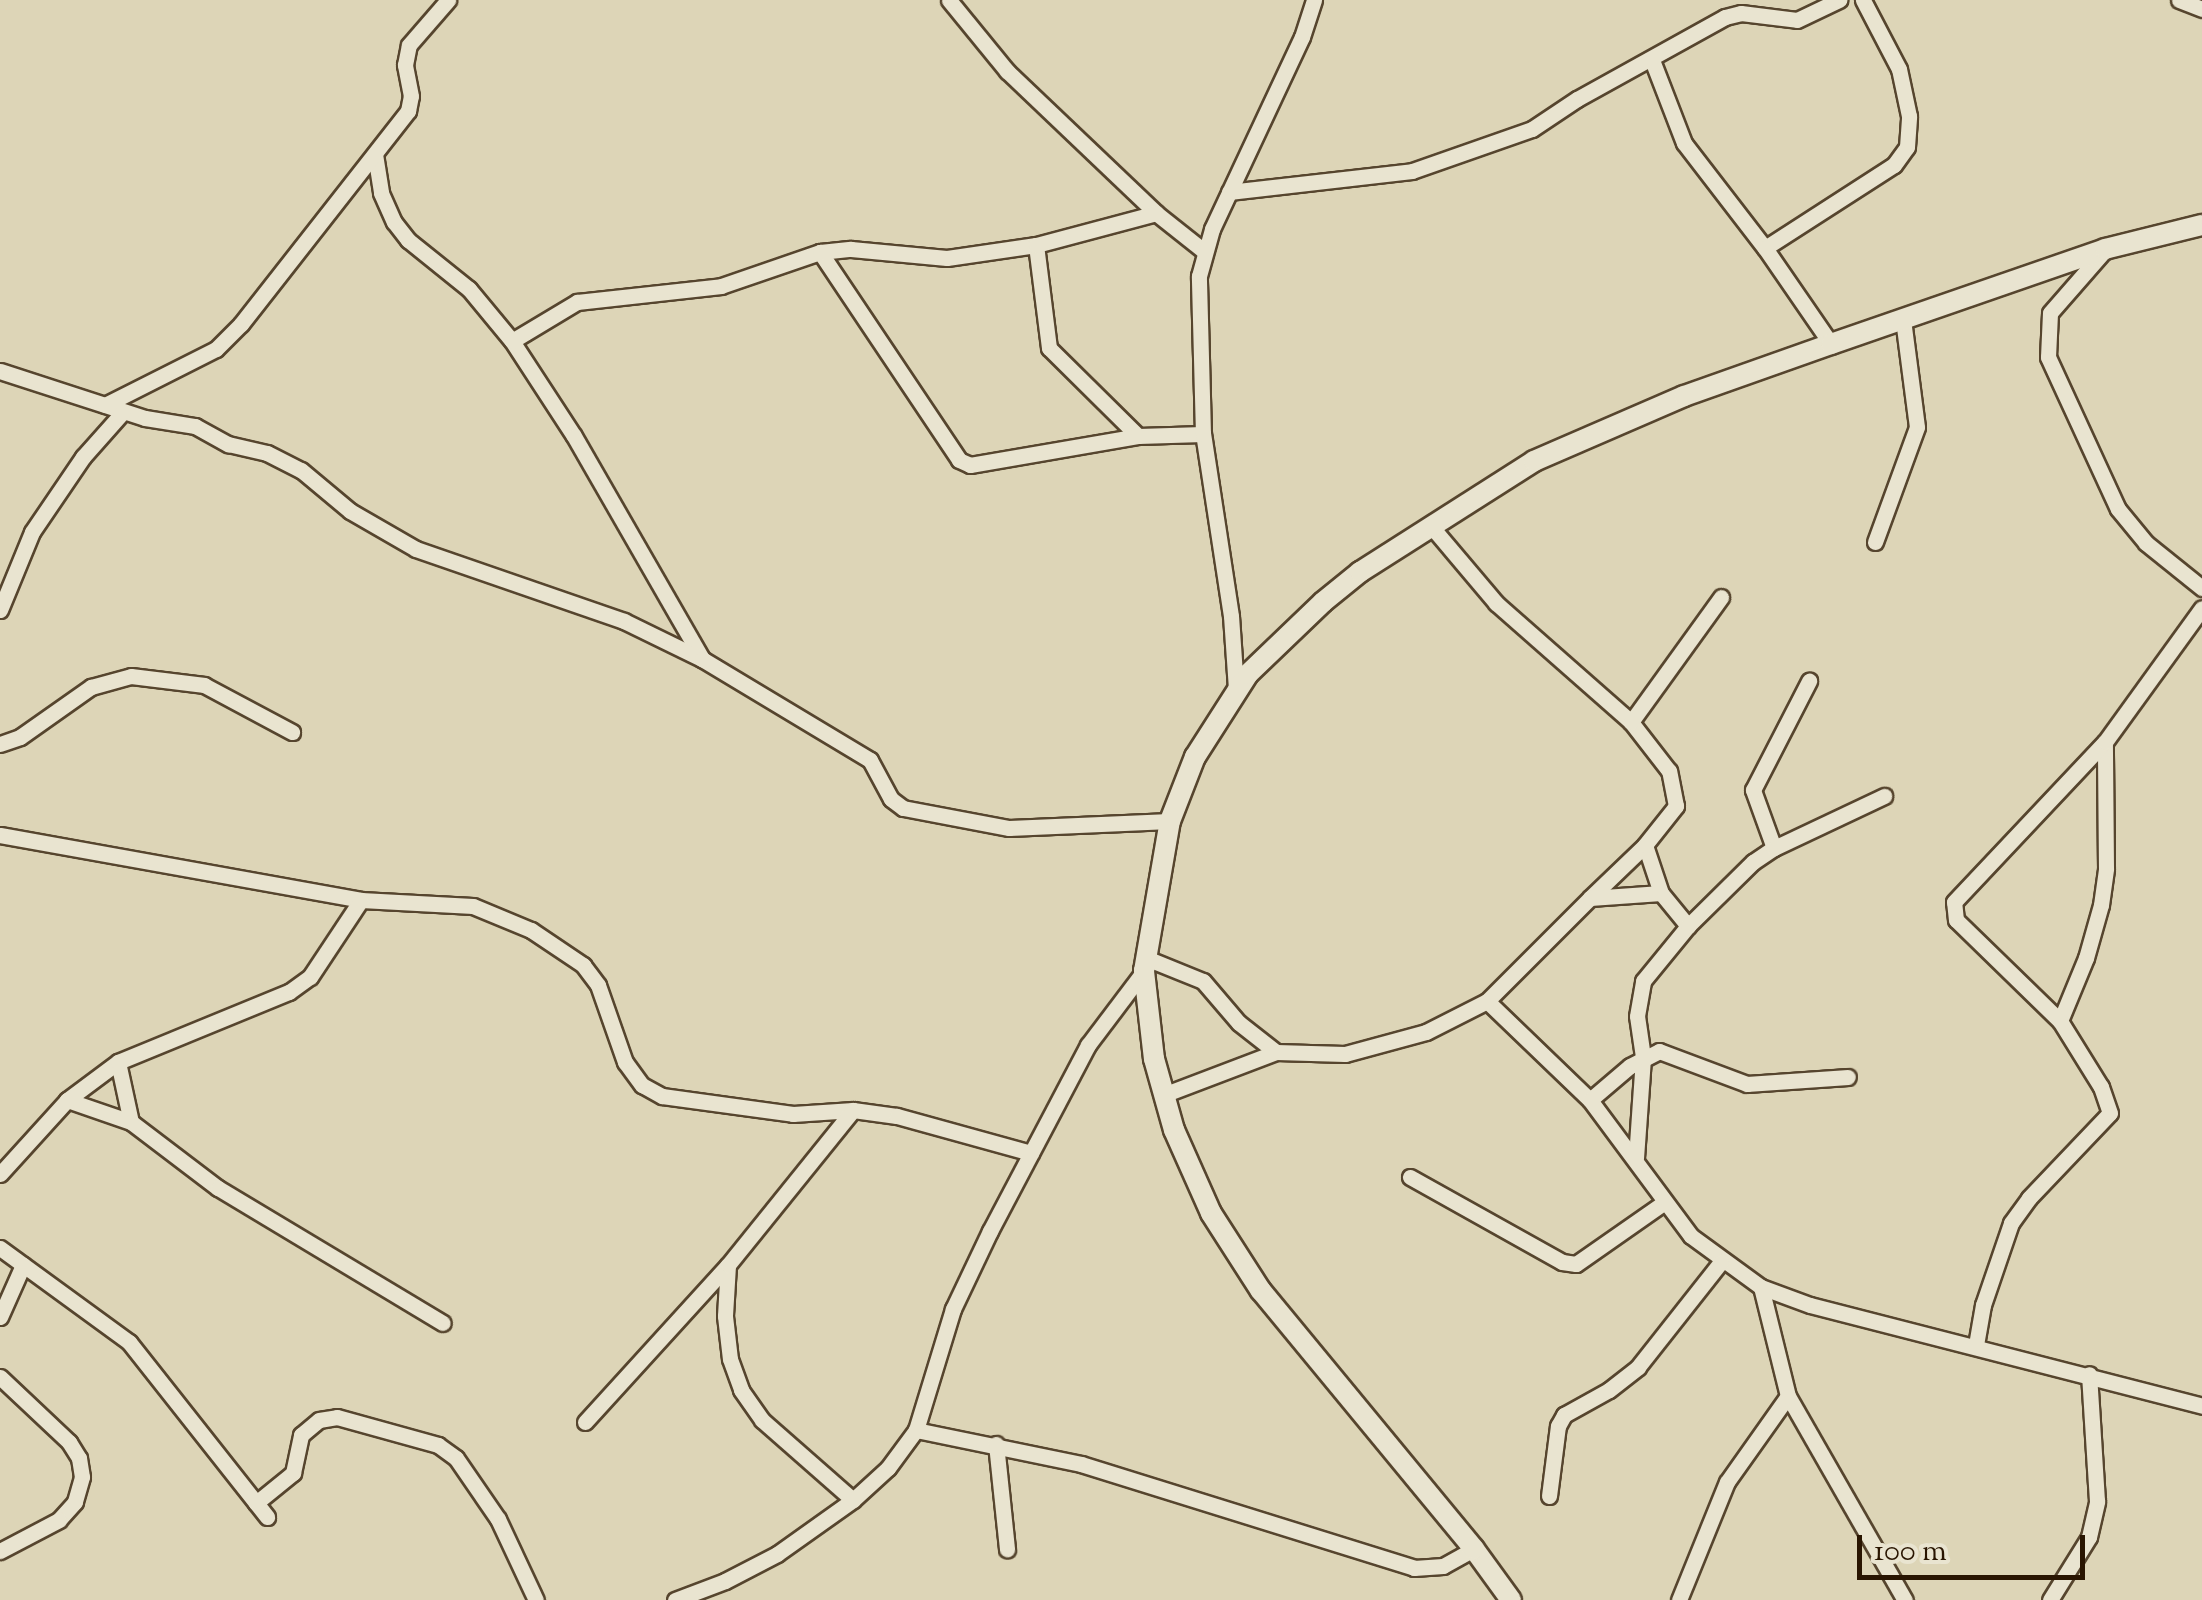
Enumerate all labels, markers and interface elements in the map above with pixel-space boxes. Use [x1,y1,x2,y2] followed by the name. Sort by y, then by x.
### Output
[1862,1515,2090,1577] scale bar
[1874,1531,1947,1574] text: 100 m

